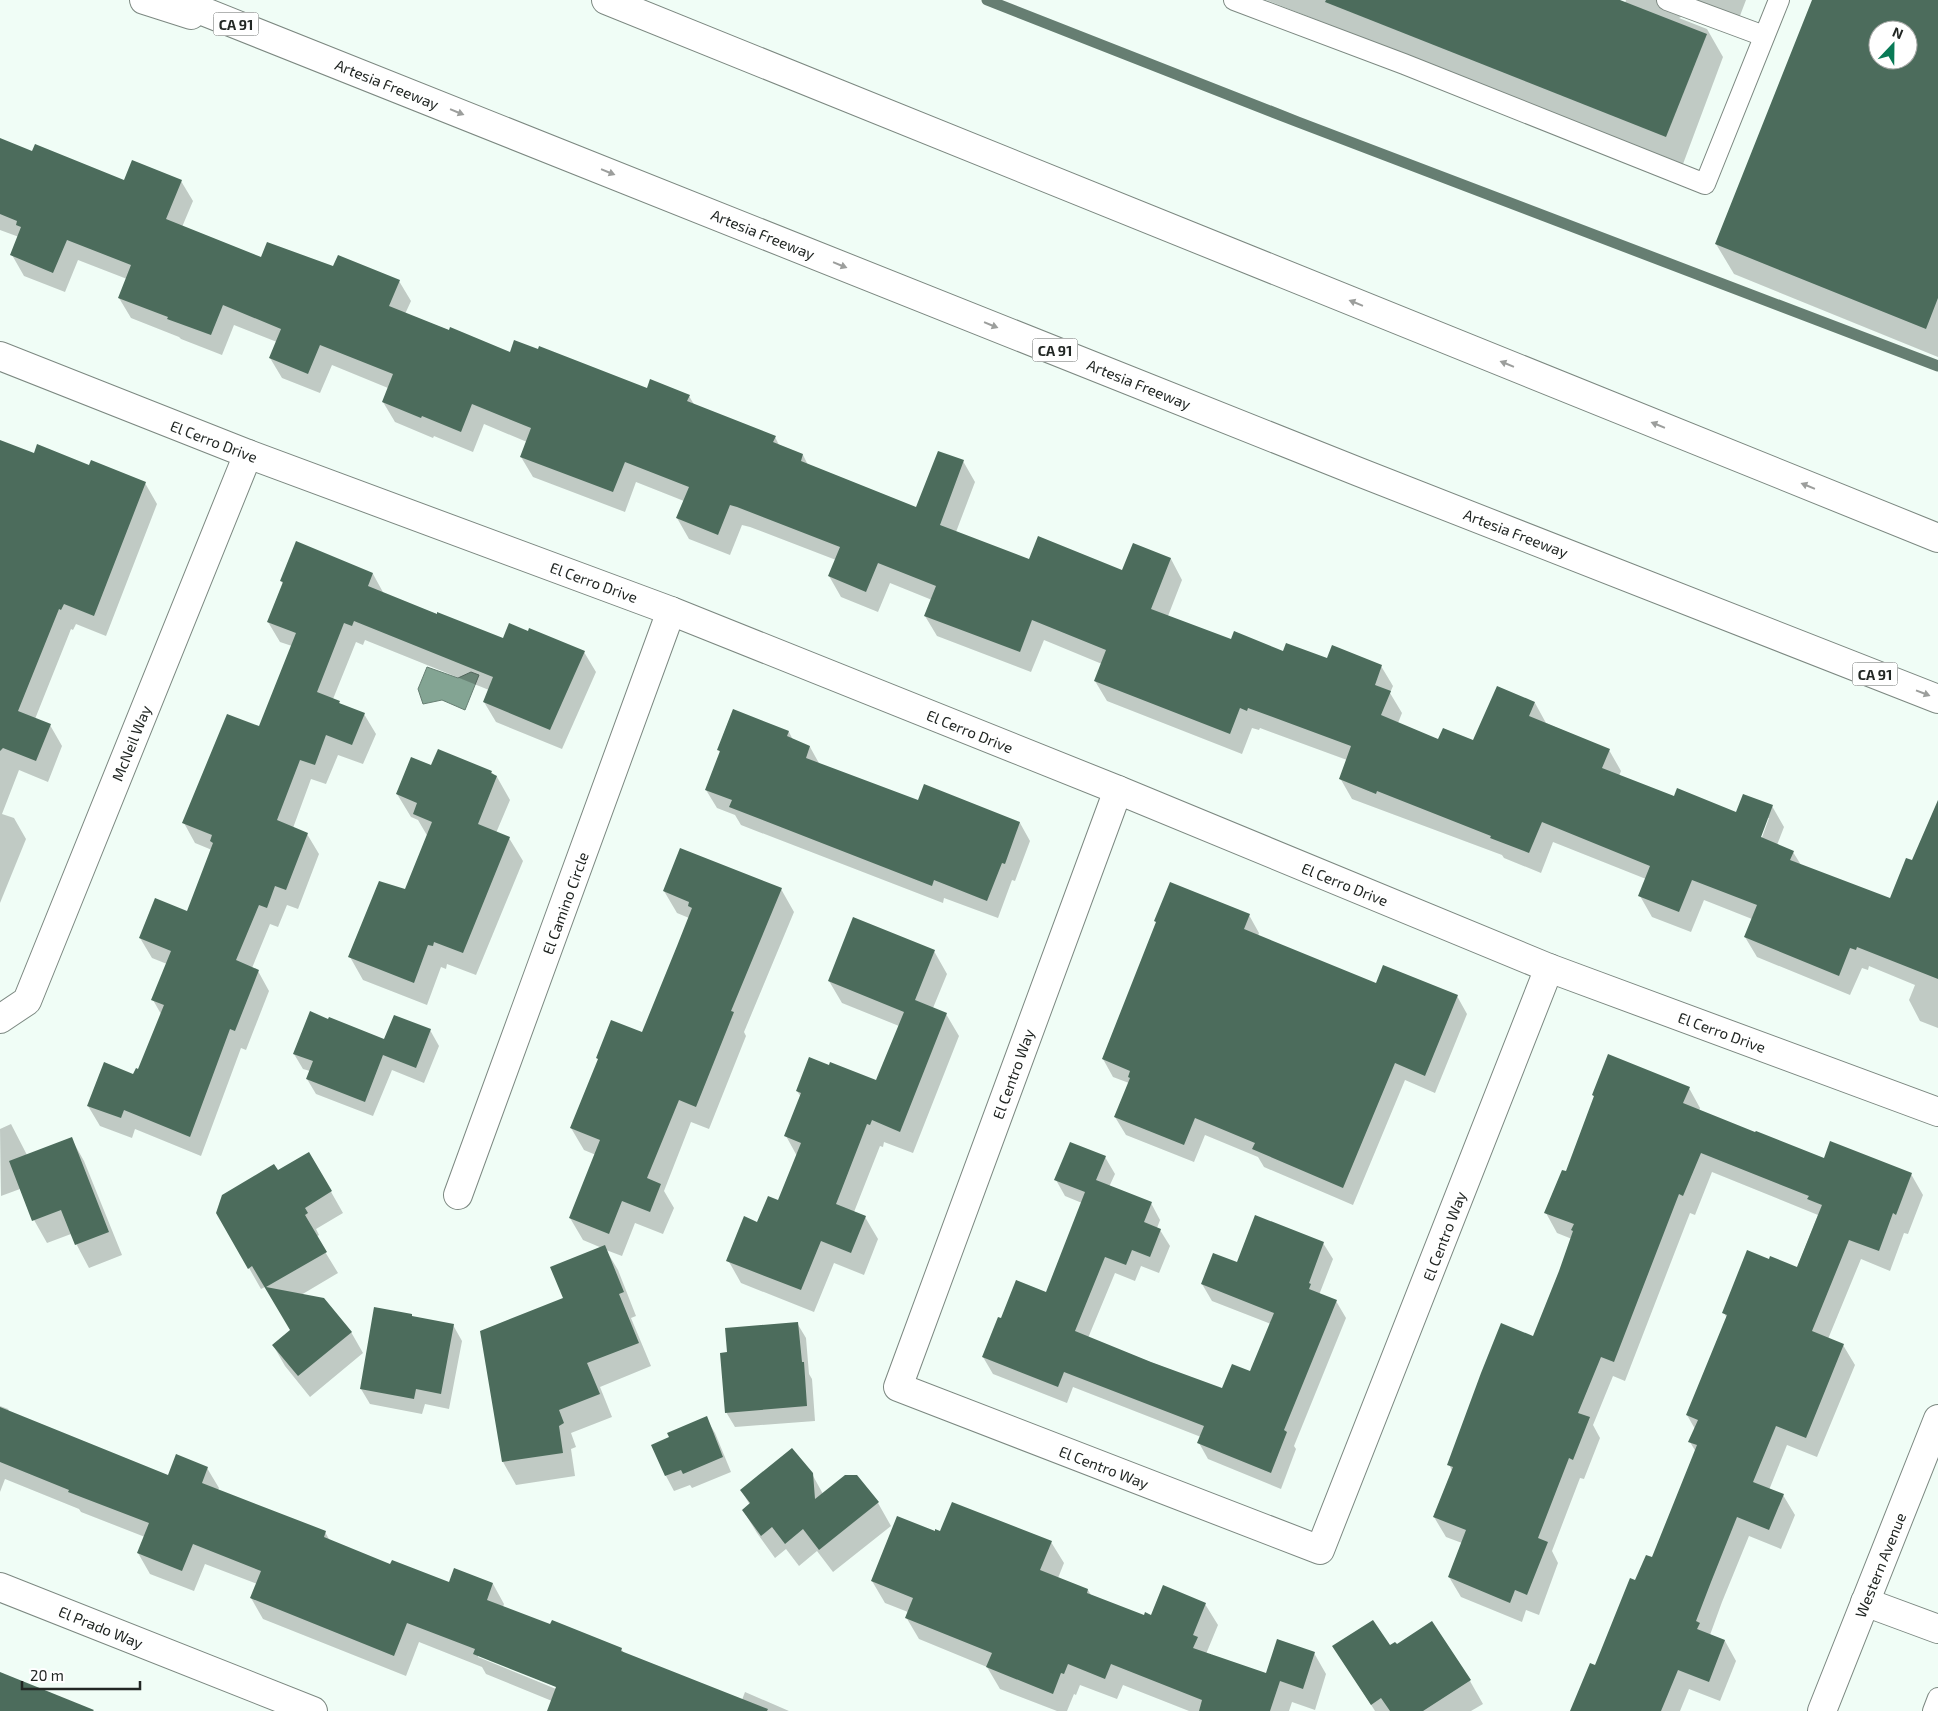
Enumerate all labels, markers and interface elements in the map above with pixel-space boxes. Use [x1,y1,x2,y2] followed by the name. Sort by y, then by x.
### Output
[214,12,258,36] road number: CA 91
[1868,20,1918,70] north arrow
[1890,23,1906,42] text: N
[333,55,442,113] street label: Artesia Freeway
[450,108,465,116] one-way arrow
[601,168,616,176] one-way arrow
[709,205,818,263] street label: Artesia Freeway
[833,261,847,269] one-way arrow
[1349,299,1364,306] one-way arrow
[984,321,999,329] one-way arrow
[1032,338,1078,362] road number: CA 91
[1085,355,1194,413] street label: Artesia Freeway
[1499,360,1514,368] one-way arrow
[168,416,260,466] street label: El Cerro Drive
[1650,421,1665,429] one-way arrow
[1801,481,1816,489] one-way arrow
[1461,505,1571,561] street label: Artesia Freeway
[548,558,640,606] street label: El Cerro Drive
[1852,662,1898,686] road number: CA 91
[1916,690,1931,697] one-way arrow
[108,702,154,784] street label: McNeil Way
[924,705,1016,757] street label: El Cerro Drive
[538,849,592,957] street label: El Camino Circle
[1299,858,1391,910] street label: El Cerro Drive
[1676,1008,1768,1056] street label: El Cerro Drive
[988,1026,1038,1122] street label: El Centro Way
[1419,1189,1469,1283] street label: El Centro Way
[1057,1442,1151,1492] street label: El Centro Way
[1851,1510,1909,1620] street label: Western Avenue
[56,1602,146,1652] street label: El Prado Way
[22,1658,140,1690] scale bar
[30,1666,64,1684] text: 20 m

